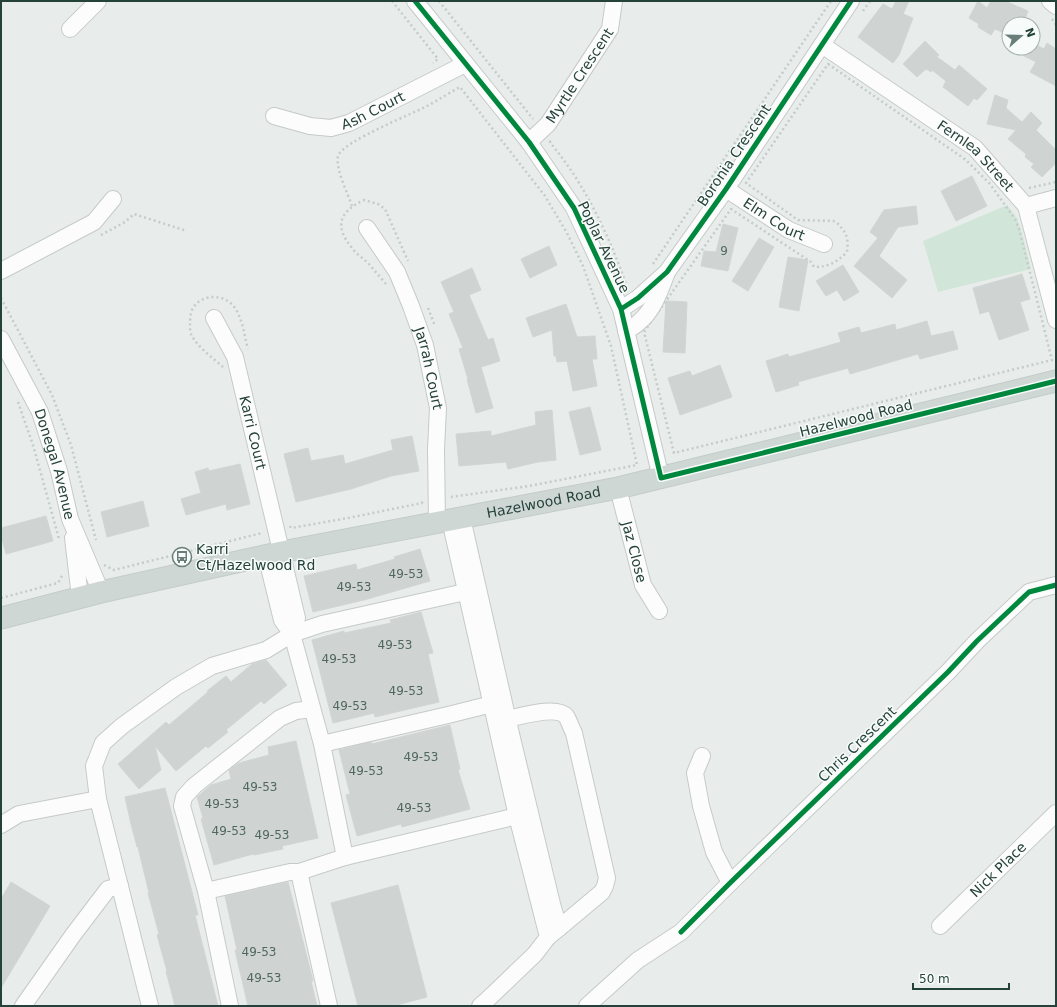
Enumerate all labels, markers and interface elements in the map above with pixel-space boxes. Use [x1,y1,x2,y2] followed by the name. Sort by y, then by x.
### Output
[1001,16,1041,56] north arrow
[543,25,617,126] street label: Myrtle Crescent
[1022,26,1038,39] text: N
[340,88,408,133] street label: Ash Court
[694,100,774,209] street label: Boronia Crescent
[934,117,1018,195] street label: Fernlea Street
[740,194,808,244] street label: Elm Court
[575,199,633,295] street label: Poplar Avenue
[720,244,728,258] house number: 9
[411,324,446,412] street label: Jarrah Court
[236,394,270,472] street label: Karri Court
[798,396,914,440] street label: Hazelwood Road
[31,407,78,521] street label: Donegal Avenue
[485,483,602,521] street label: Hazelwood Road
[619,519,650,584] street label: Jaz Close
[196,541,315,573] place label: Karri Ct/Hazelwood Rd
[171,546,193,568] bus stop icon: Karri Ct/Hazelwood Rd
[389,567,423,581] house number: 49-53
[337,580,371,594] house number: 49-53
[378,638,412,652] house number: 49-53
[322,652,356,666] house number: 49-53
[389,684,423,698] house number: 49-53
[333,699,367,713] house number: 49-53
[815,703,900,785] street label: Chris Crescent
[404,750,438,764] house number: 49-53
[349,764,383,778] house number: 49-53
[243,780,277,794] house number: 49-53
[205,797,239,811] house number: 49-53
[397,801,431,815] house number: 49-53
[212,824,246,838] house number: 49-53
[255,828,289,842] house number: 49-53
[967,839,1029,900] street label: Nick Place
[242,945,276,959] house number: 49-53
[913,965,1009,991] scale bar
[247,971,281,985] house number: 49-53
[919,972,950,986] text: 50 m

